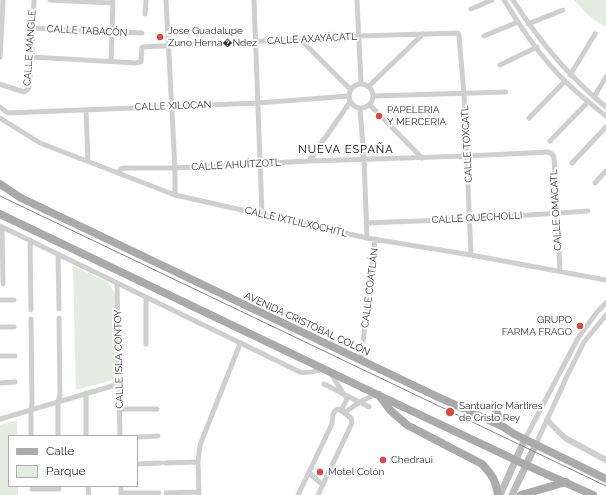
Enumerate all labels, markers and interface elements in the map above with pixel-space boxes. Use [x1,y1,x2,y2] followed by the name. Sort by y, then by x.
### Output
[21,10,39,86] street label: CALLE MANGLE
[46,23,128,39] street label: CALLE TABACÓN
[168,25,257,48] place label: Jose Guadalupe Zuno Herna�Ndez
[267,31,357,47] street label: CALLE AXAYÁCATL
[155,32,165,42] marker: Jose Guadalupe Zuno Herna�Ndez
[134,99,212,113] street label: CALLE XILOCAN
[387,104,446,128] place label: PAPELERIA Y MERCERIA
[459,105,475,183] street label: CALLE TOXCATL
[374,111,384,121] marker: PAPELERIA Y MERCERIA
[298,143,394,157] district label: NUEVA ESPAÑA
[191,157,281,173] street label: CALLE AHUÍTZOTL
[548,169,564,251] street label: CALLE OMACATL
[243,204,349,240] street label: CALLE IXTLILXÓCHITL
[431,210,523,226] street label: CALLE QUECHOLLI
[359,247,381,329] street label: CALLE COATLÁN
[242,290,372,358] street label: AVENIDA CRISTÓBAL COLÓN
[112,309,126,409] street label: CALLE ISLA CONTOY
[502,314,572,338] place label: GRUPO FARMA FRAGO
[575,321,585,331] marker: GRUPO FARMA FRAGO
[459,400,542,424] place label: Santuario Mártires de Cristo Rey
[444,406,456,418] marker: Santuario Mártires de Cristo Rey
[8,435,138,487] legend
[46,444,74,458] text: Calle
[391,454,433,466] place label: Chedraui
[378,455,388,465] marker: Chedraui
[46,464,86,478] text: Parque
[328,466,384,478] place label: Motel Colón
[315,467,325,477] marker: Motel Colón

